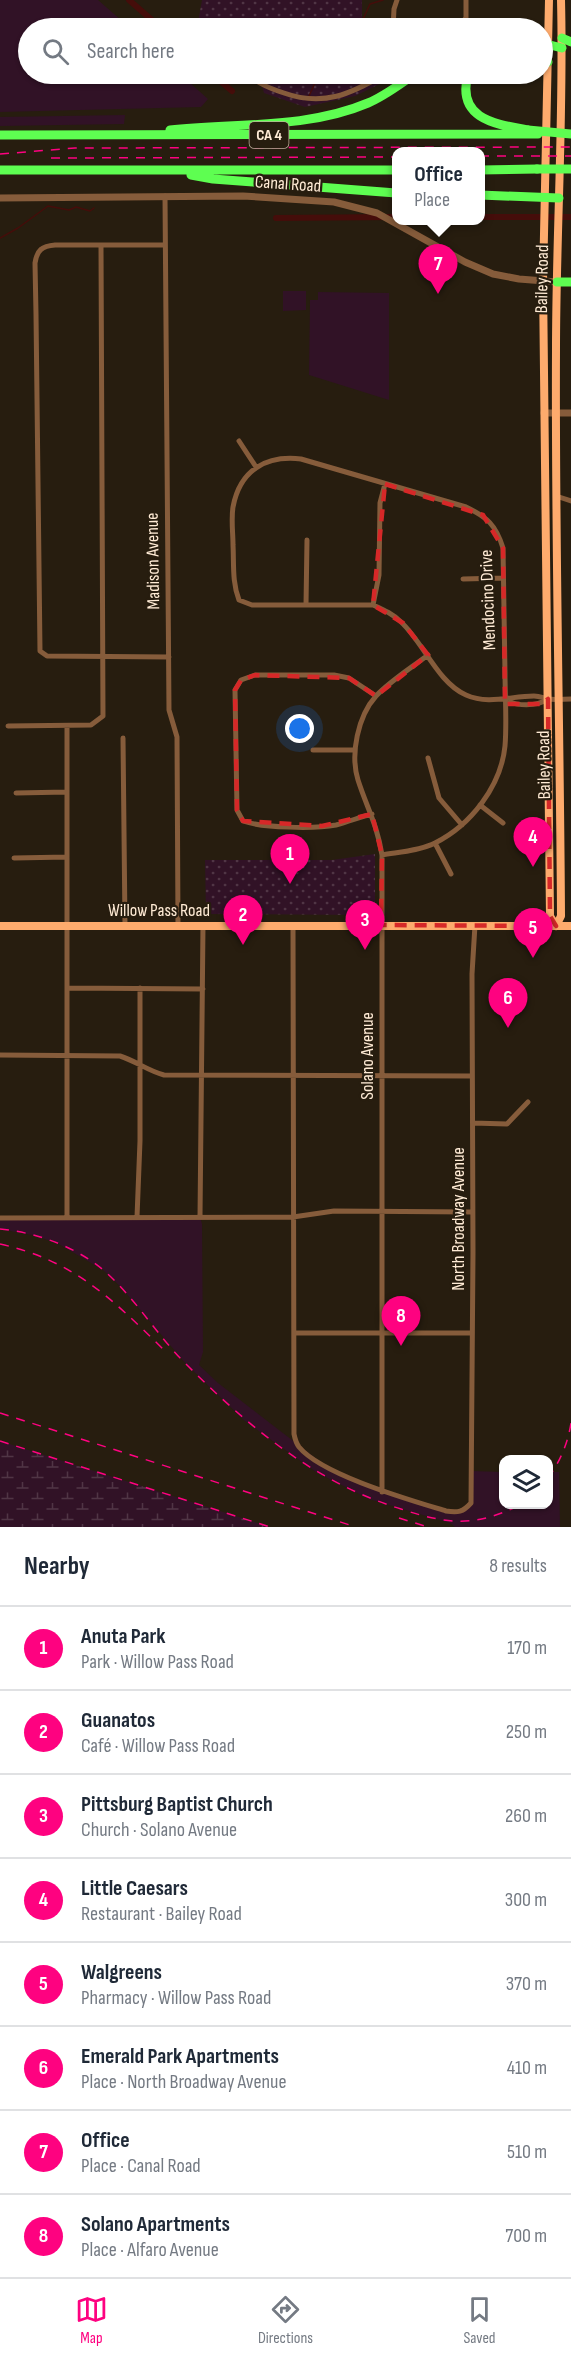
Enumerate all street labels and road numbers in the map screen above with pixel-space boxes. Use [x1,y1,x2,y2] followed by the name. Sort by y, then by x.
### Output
[250,122,288,148] road number: CA 4
[254,171,322,197] street label: Canal Road
[531,245,553,313] street label: Bailey Road
[142,512,164,610] street label: Madison Avenue
[476,549,500,651] street label: Mendocino Drive
[533,731,555,799] street label: Bailey Road
[108,900,210,921] street label: Willow Pass Road
[357,1012,378,1100] street label: Solano Avenue
[448,1147,469,1291] street label: North Broadway Avenue

